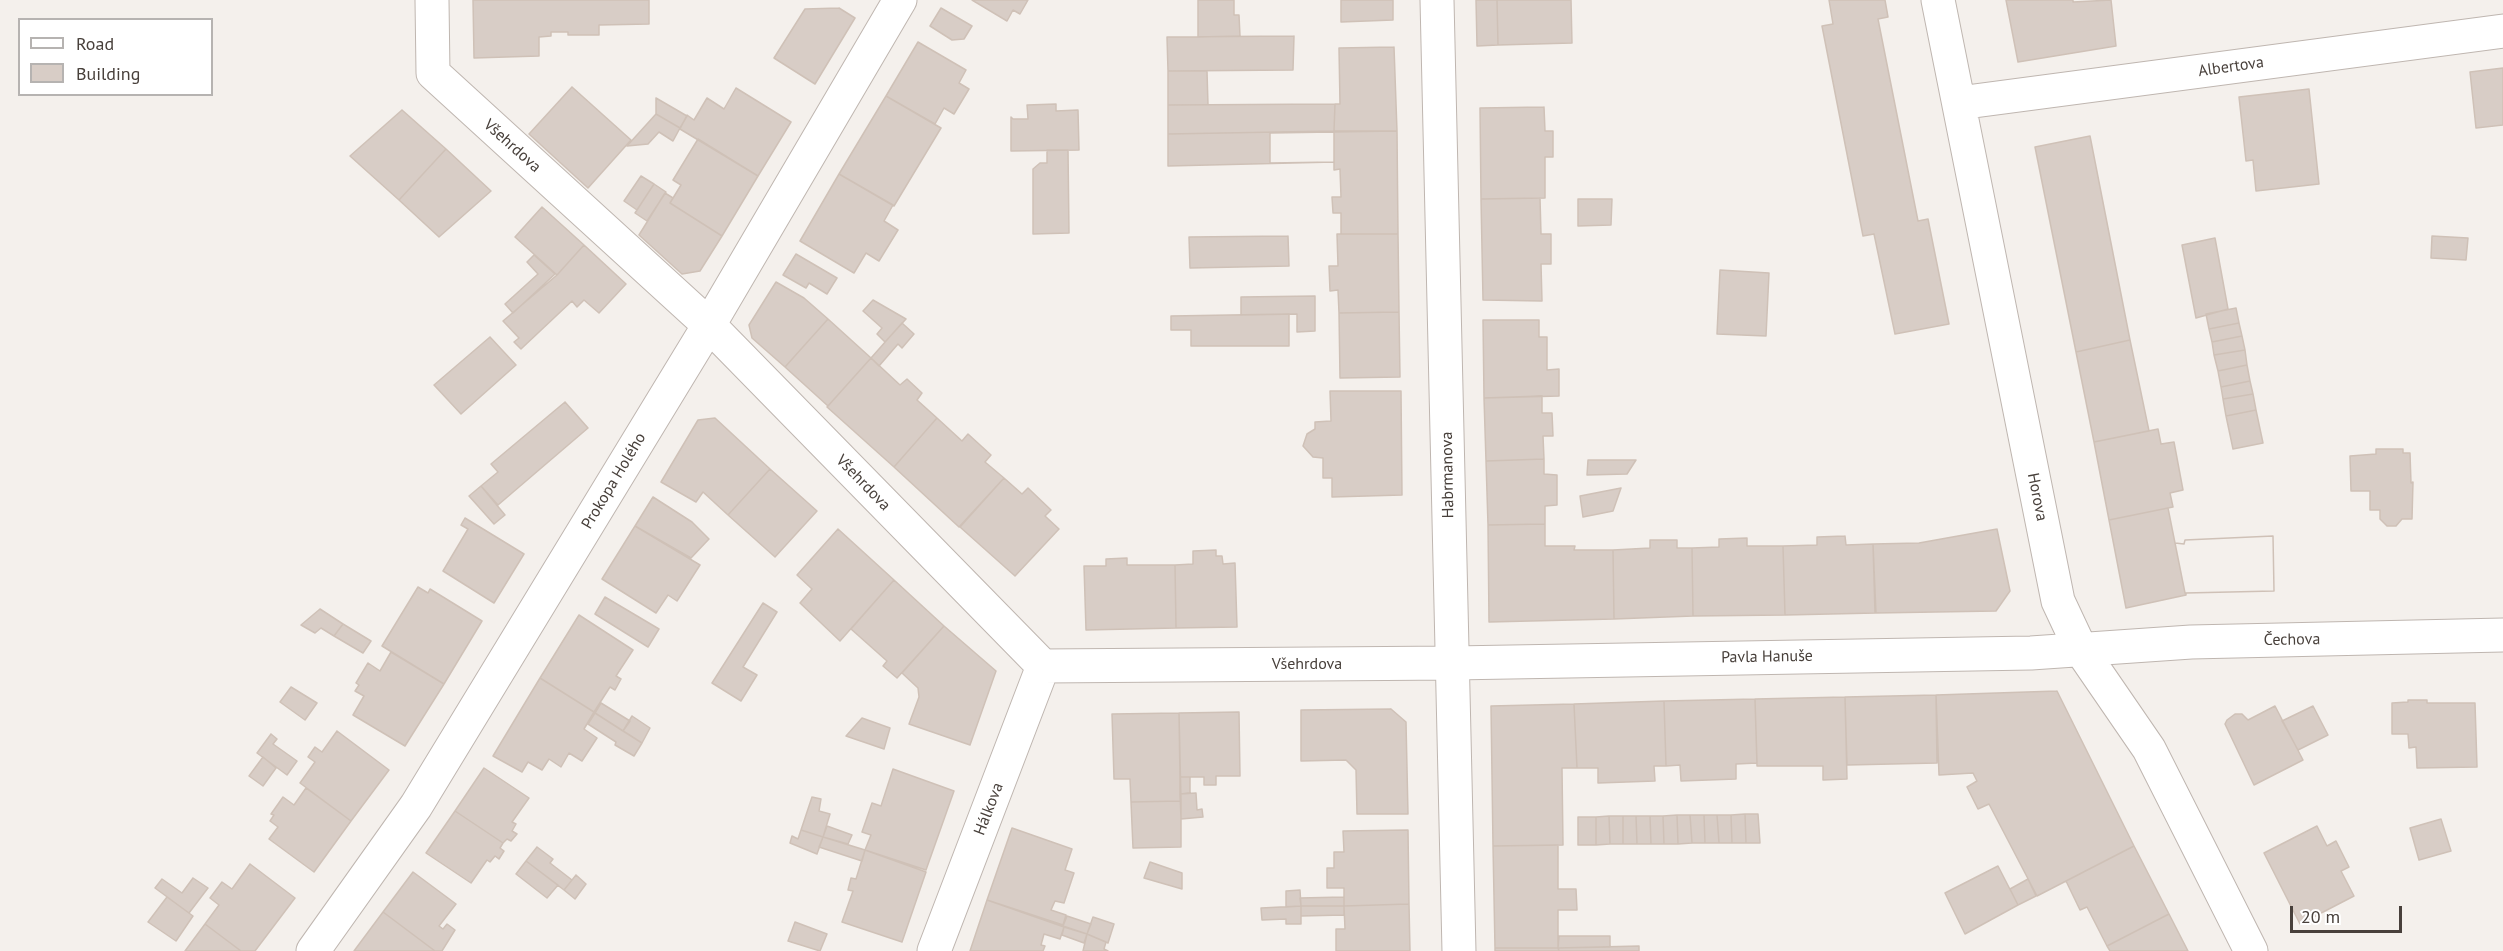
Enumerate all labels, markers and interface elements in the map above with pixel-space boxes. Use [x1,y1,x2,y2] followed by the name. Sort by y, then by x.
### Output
[18,18,213,96] legend
[76,32,114,55] text: Road
[2197,53,2265,81] street label: Albertova
[76,62,140,85] text: Building
[479,115,545,177] street label: Všehrdova
[578,429,650,533] street label: Prokopa Holého
[1438,432,1458,518] street label: Habrmanova
[832,451,894,515] street label: Všehrdova
[2023,471,2051,523] street label: Horova
[2264,630,2320,650] street label: Čechova
[1721,647,1813,667] street label: Pavla Hanuše
[1272,654,1342,674] street label: Všehrdova
[970,780,1008,838] street label: Hálkova
[2293,894,2406,932] scale bar
[2301,905,2340,928] text: 20 m

